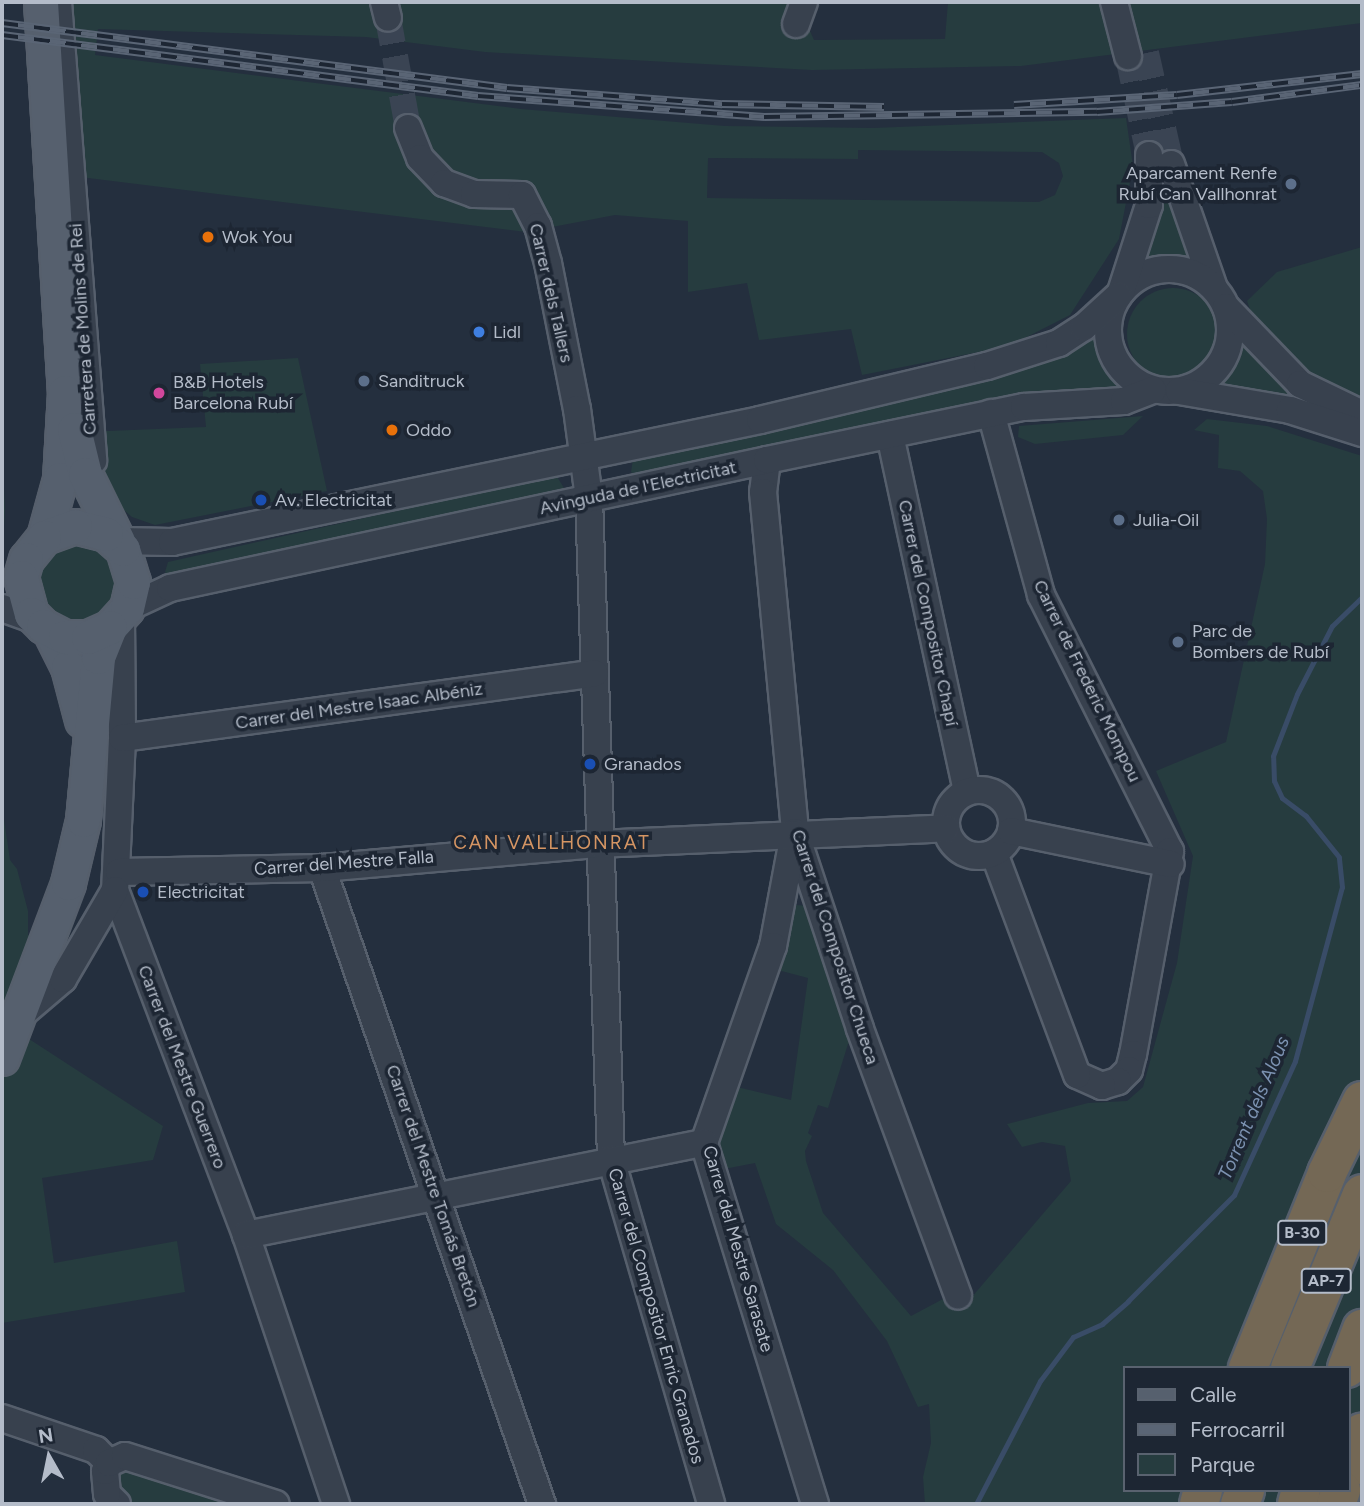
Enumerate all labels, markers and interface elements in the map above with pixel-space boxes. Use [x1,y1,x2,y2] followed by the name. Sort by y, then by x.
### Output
[1118,163,1277,206] place label: Aparcament Renfe Rubí Can Vallhonrat
[1283,176,1299,192] marker: Aparcament Renfe Rubí Can Vallhonrat
[524,221,578,365] street label: Carrer dels Tallers
[65,222,101,436] street label: Carretera de Molins de Rei
[222,226,292,248] place label: Wok You
[200,229,216,245] marker: Wok You
[493,321,521,343] place label: Lidl
[471,324,487,340] marker: Lidl
[378,370,464,392] place label: Sanditruck
[173,372,293,414] place label: B&B Hotels Barcelona Rubí
[356,373,372,389] marker: Sanditruck
[151,385,167,401] marker: B&B Hotels Barcelona Rubí
[406,419,452,441] place label: Oddo
[384,422,400,438] marker: Oddo
[538,457,738,519] street label: Avinguda de l'Electricitat
[275,489,392,511] place label: Av. Electricitat
[253,492,269,508] marker: Av. Electricitat
[893,498,963,728] street label: Carrer del Compositor Chapí
[1133,509,1199,531] place label: Julia-Oil
[1111,512,1127,528] marker: Julia-Oil
[1029,577,1145,785] street label: Carrer de Frederic Mompou
[1192,621,1329,664] place label: Parc de Bombers de Rubí
[1170,634,1186,650] marker: Parc de Bombers de Rubí
[234,678,484,734] street label: Carrer del Mestre Isaac Albéniz
[604,753,682,775] place label: Granados
[582,756,598,772] marker: Granados
[787,827,883,1067] street label: Carrer del Compositor Chueca
[455,832,649,854] district label: CAN VALLHONRAT
[253,846,435,880] street label: Carrer del Mestre Falla
[157,881,245,903] place label: Electricitat
[135,884,151,900] marker: Electricitat
[133,962,231,1172] street label: Carrer del Mestre Guerrero
[1214,1033,1294,1183] water label: Torrent dels Alous
[381,1062,485,1310] street label: Carrer del Mestre Tomás Bretón
[698,1143,778,1355] street label: Carrer del Mestre Sarasate
[603,1166,709,1466] street label: Carrer del Compositor Enric Granados
[1276,1220,1328,1246] road number: B-30
[1300,1268,1352,1294] road number: AP-7
[1122,1366,1350,1492] legend
[1190,1382,1237,1407] text: Calle
[1190,1417,1285,1442] text: Ferrocarril
[14,1422,84,1492] north arrow
[37,1423,55,1448] text: N
[1190,1452,1255,1477] text: Parque

